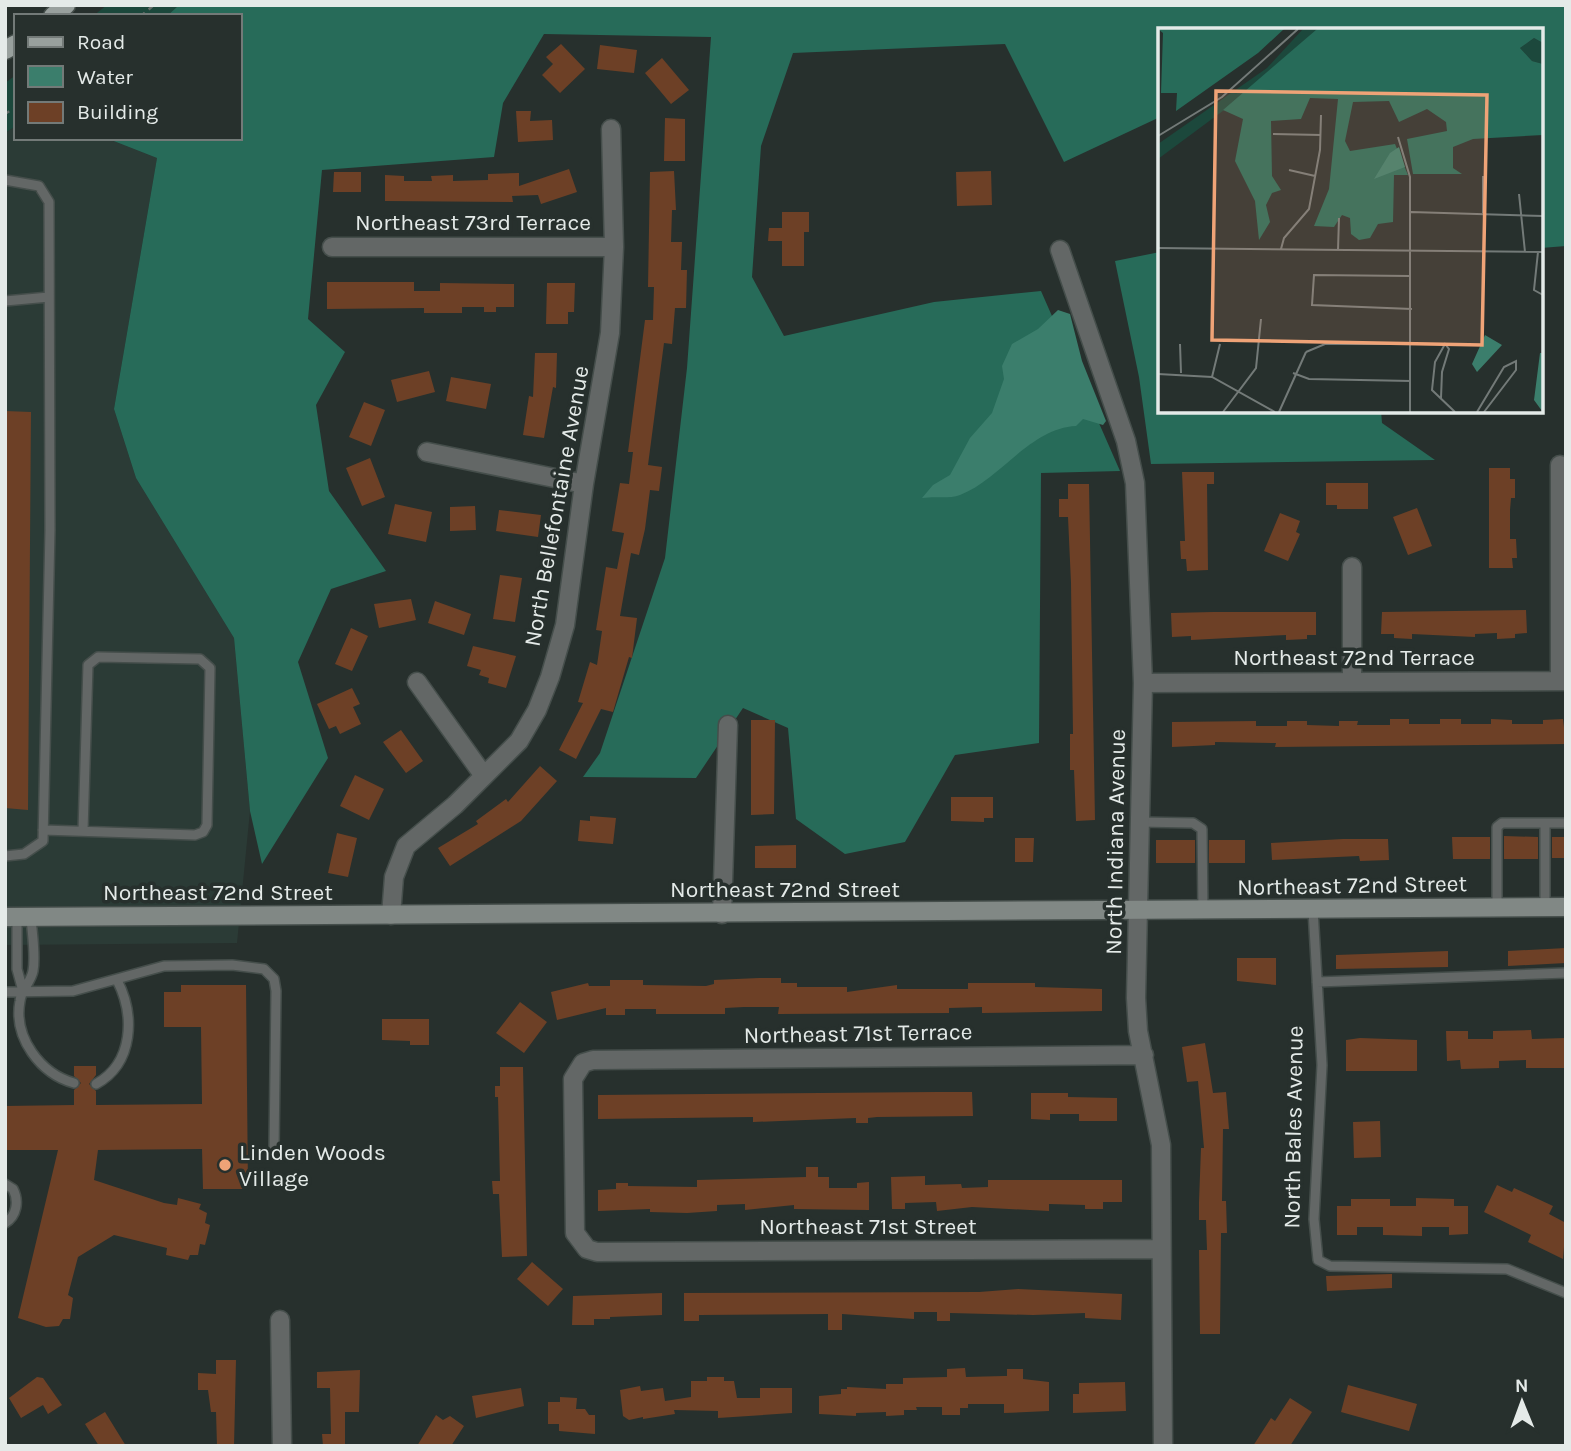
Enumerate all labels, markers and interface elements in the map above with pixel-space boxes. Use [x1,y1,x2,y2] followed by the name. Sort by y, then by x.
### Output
[14,14,242,140] legend
[1158,28,1543,413] inset map
[77,30,125,54] text: Road
[77,65,133,89] text: Water
[77,100,158,124] text: Building
[355,209,591,236] street label: Northeast 73rd Terrace
[518,364,595,649] street label: North Bellefontaine Avenue
[1233,644,1475,671] street label: Northeast 72nd Terrace
[1100,729,1131,955] street label: North Indiana Avenue
[1237,870,1468,901] street label: Northeast 72nd Street
[670,876,900,903] street label: Northeast 72nd Street
[103,879,333,906] street label: Northeast 72nd Street
[743,1018,973,1049] street label: Northeast 71st Terrace
[1278,1025,1309,1229] street label: North Bales Avenue
[239,1139,386,1192] place label: Linden Woods Village
[217,1157,233,1173] marker: Linden Woods Village
[759,1213,977,1240] street label: Northeast 71st Street
[1487,1367,1557,1437] north arrow
[1515,1375,1529,1397] text: N

